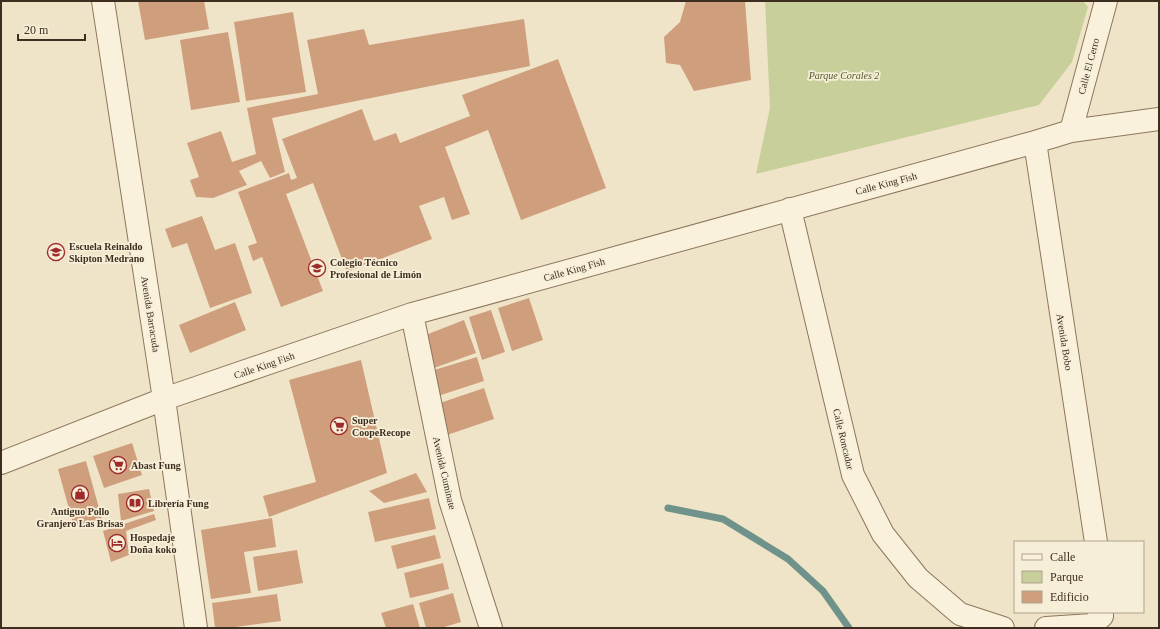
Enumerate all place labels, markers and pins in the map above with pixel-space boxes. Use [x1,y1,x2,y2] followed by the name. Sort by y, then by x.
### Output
[69,241,144,264] place label: Escuela Reinaldo Skipton Medrano
[46,242,66,262] school or university icon: Escuela Reinaldo Skipton Medrano
[330,257,422,280] place label: Colegio Técnico Profesional de Limón
[307,258,327,278] school or university icon: Colegio Técnico Profesional de Limón
[352,415,411,438] place label: Super CoopeRecope
[329,416,349,436] supermarket icon: Super CoopeRecope
[108,455,128,475] supermarket icon: Abast Fung
[131,460,181,471] place label: Abast Fung
[70,484,90,504] shop icon: Antiguo Pollo Granjero Las Brisas
[125,493,145,513] library icon: Librería Fung
[148,498,209,509] place label: Librería Fung
[36,506,124,529] place label: Antiguo Pollo Granjero Las Brisas
[130,532,176,555] place label: Hospedaje Doña koko
[107,533,127,553] hotel icon: Hospedaje Doña koko

